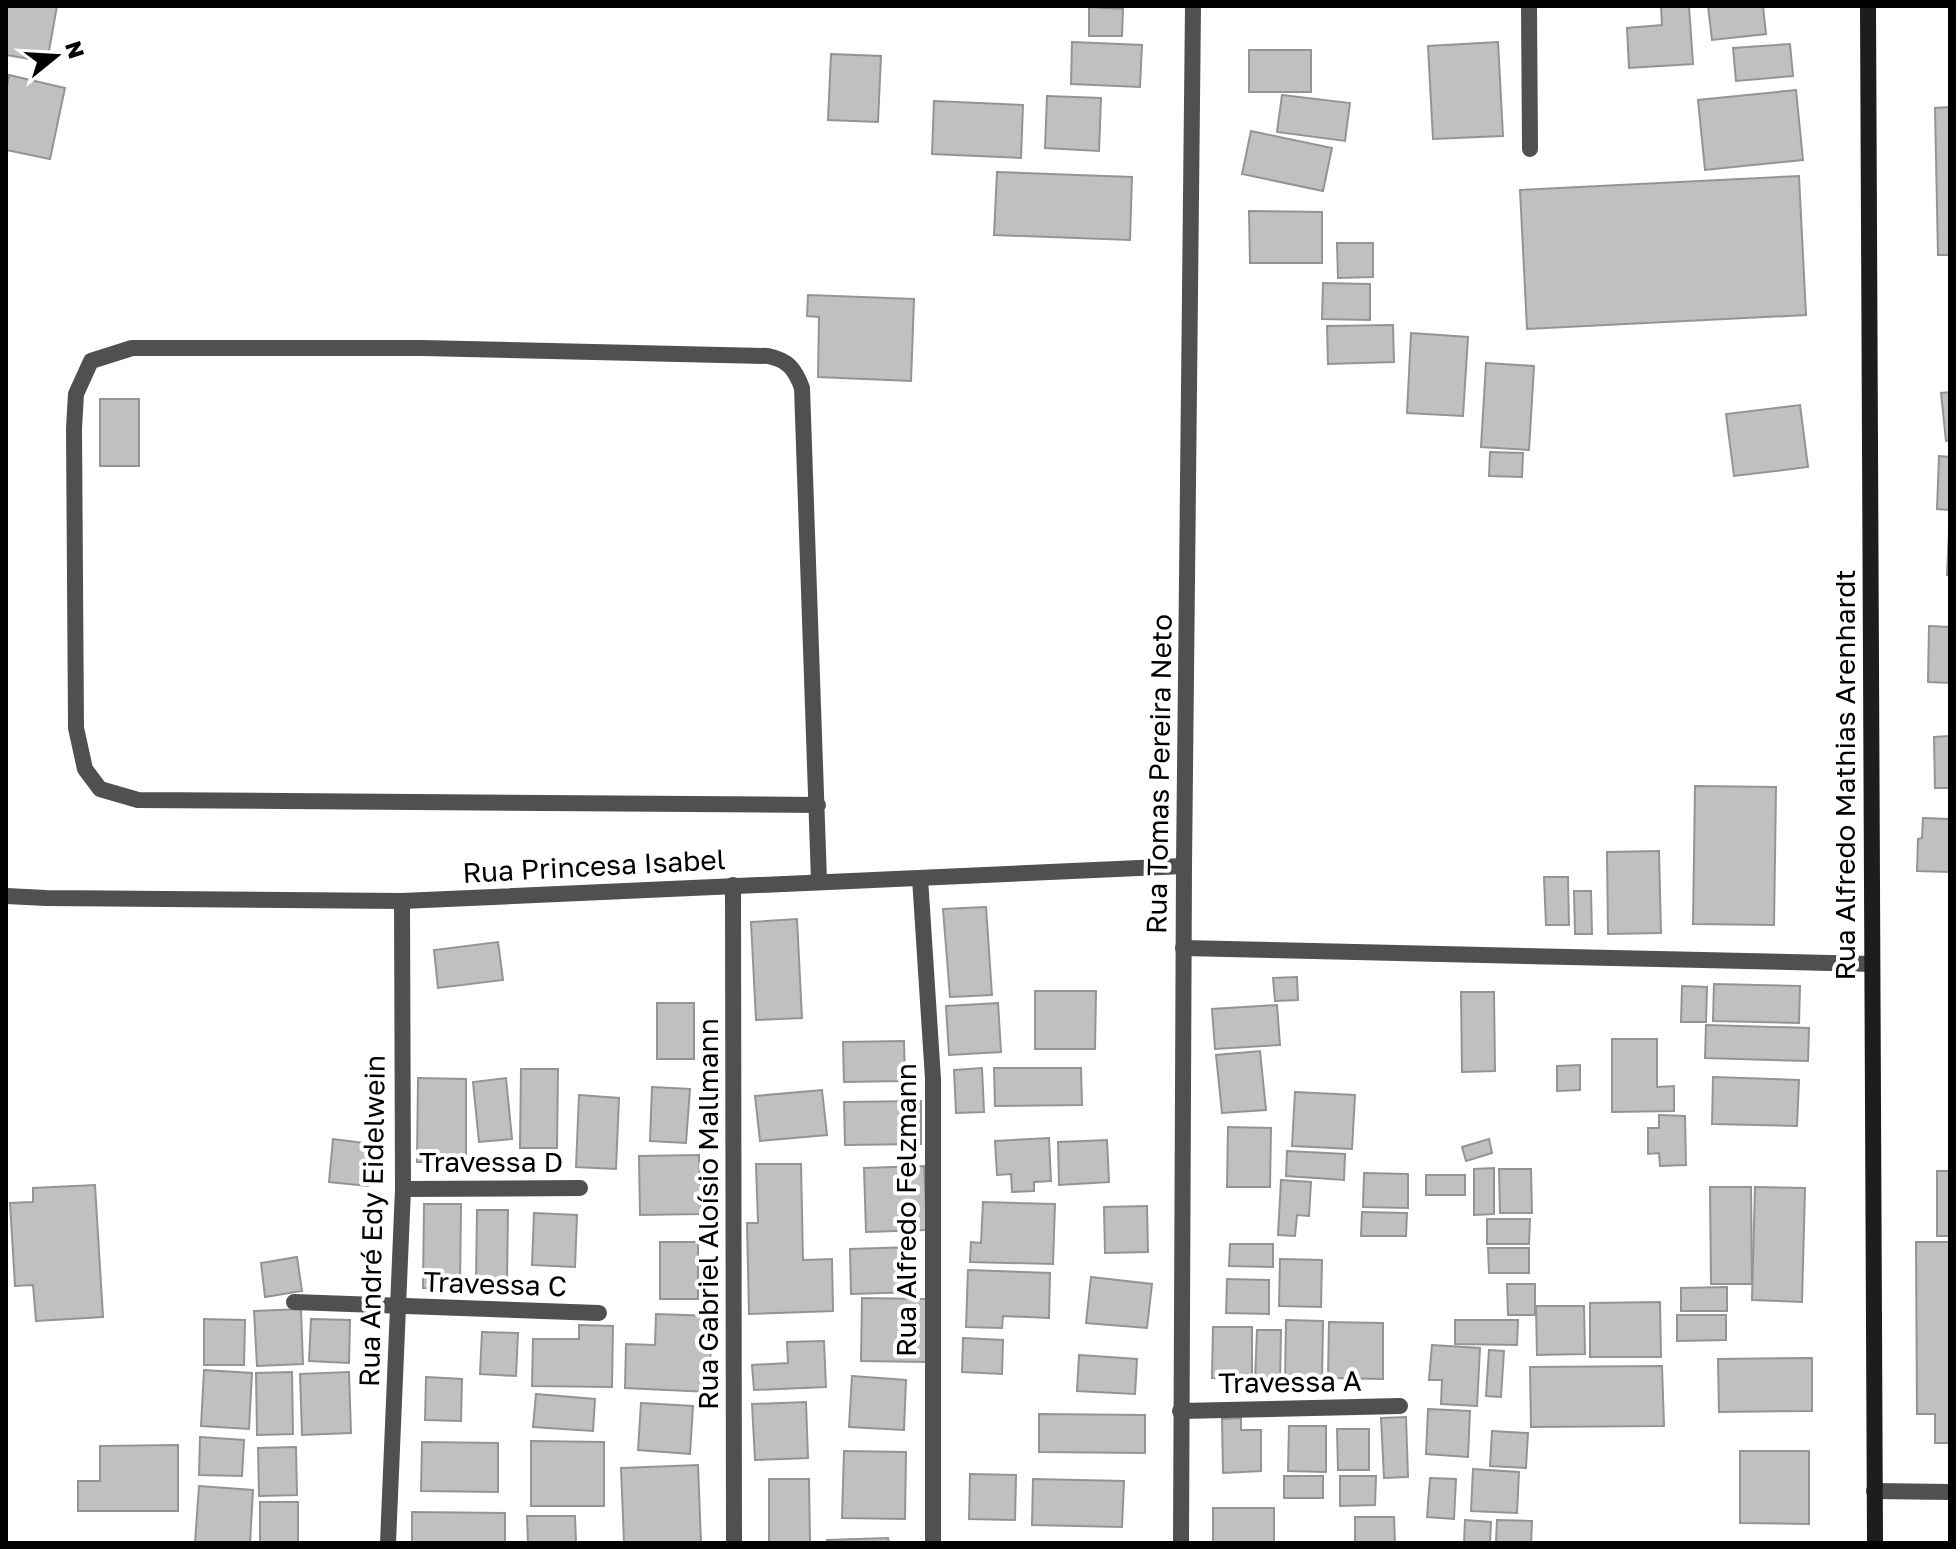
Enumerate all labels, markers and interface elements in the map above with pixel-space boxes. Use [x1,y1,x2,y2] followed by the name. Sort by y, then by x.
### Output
[16,16,96,96] north arrow
[60,38,91,62] text: N
[1828,569,1861,981] street label: Rua Alfredo Mathias Arenhardt
[1139,614,1178,934] street label: Rua Tomas Pereira Neto
[462,842,726,889] street label: Rua Princesa Isabel
[691,1018,724,1410] street label: Rua Gabriel Aloísio Mallmann
[352,1055,391,1387] street label: Rua André Edy Eidelwein
[889,1063,922,1357] street label: Rua Alfredo Felzmann
[419,1145,563,1178] street label: Travessa D
[423,1265,567,1302] street label: Travessa C
[1218,1364,1362,1399] street label: Travessa A

